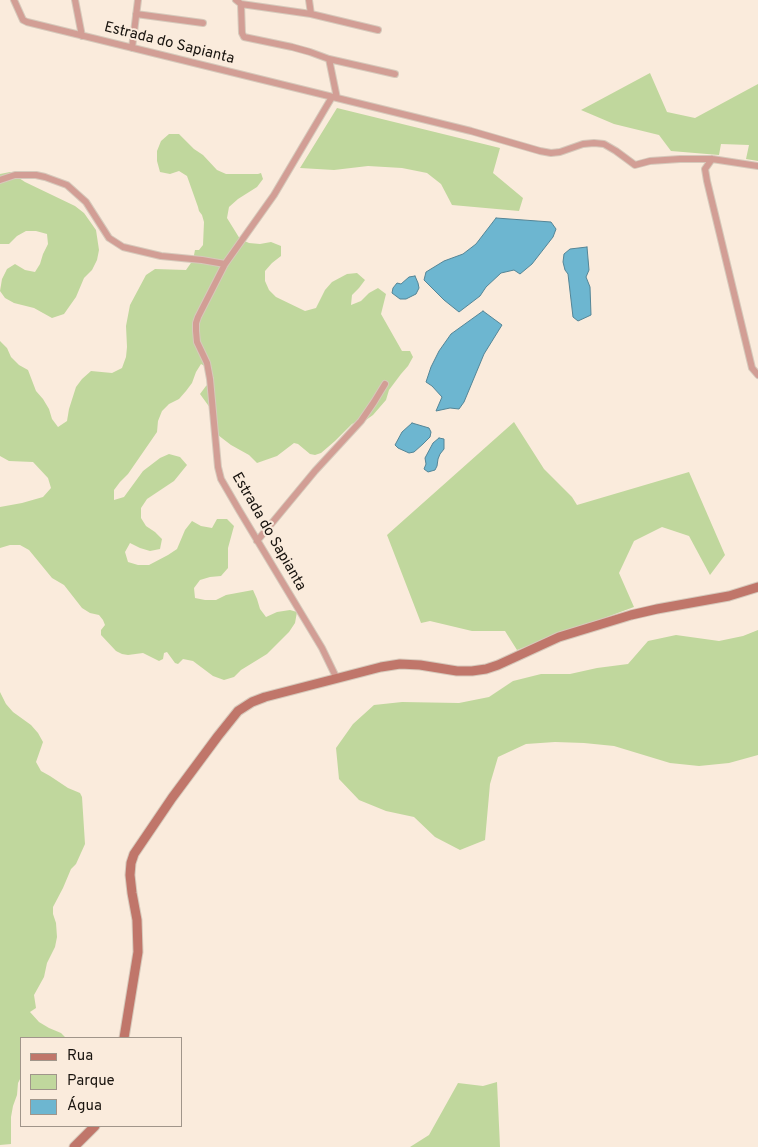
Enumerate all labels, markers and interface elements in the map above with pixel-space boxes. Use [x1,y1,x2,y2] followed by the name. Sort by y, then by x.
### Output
[102,19,236,69] street label: Estrada do Sapianta
[227,470,309,594] street label: Estrada do Sapianta
[20,1037,182,1127] legend
[67,1047,93,1066] text: Rua
[67,1072,115,1091] text: Parque
[67,1097,102,1116] text: Água

